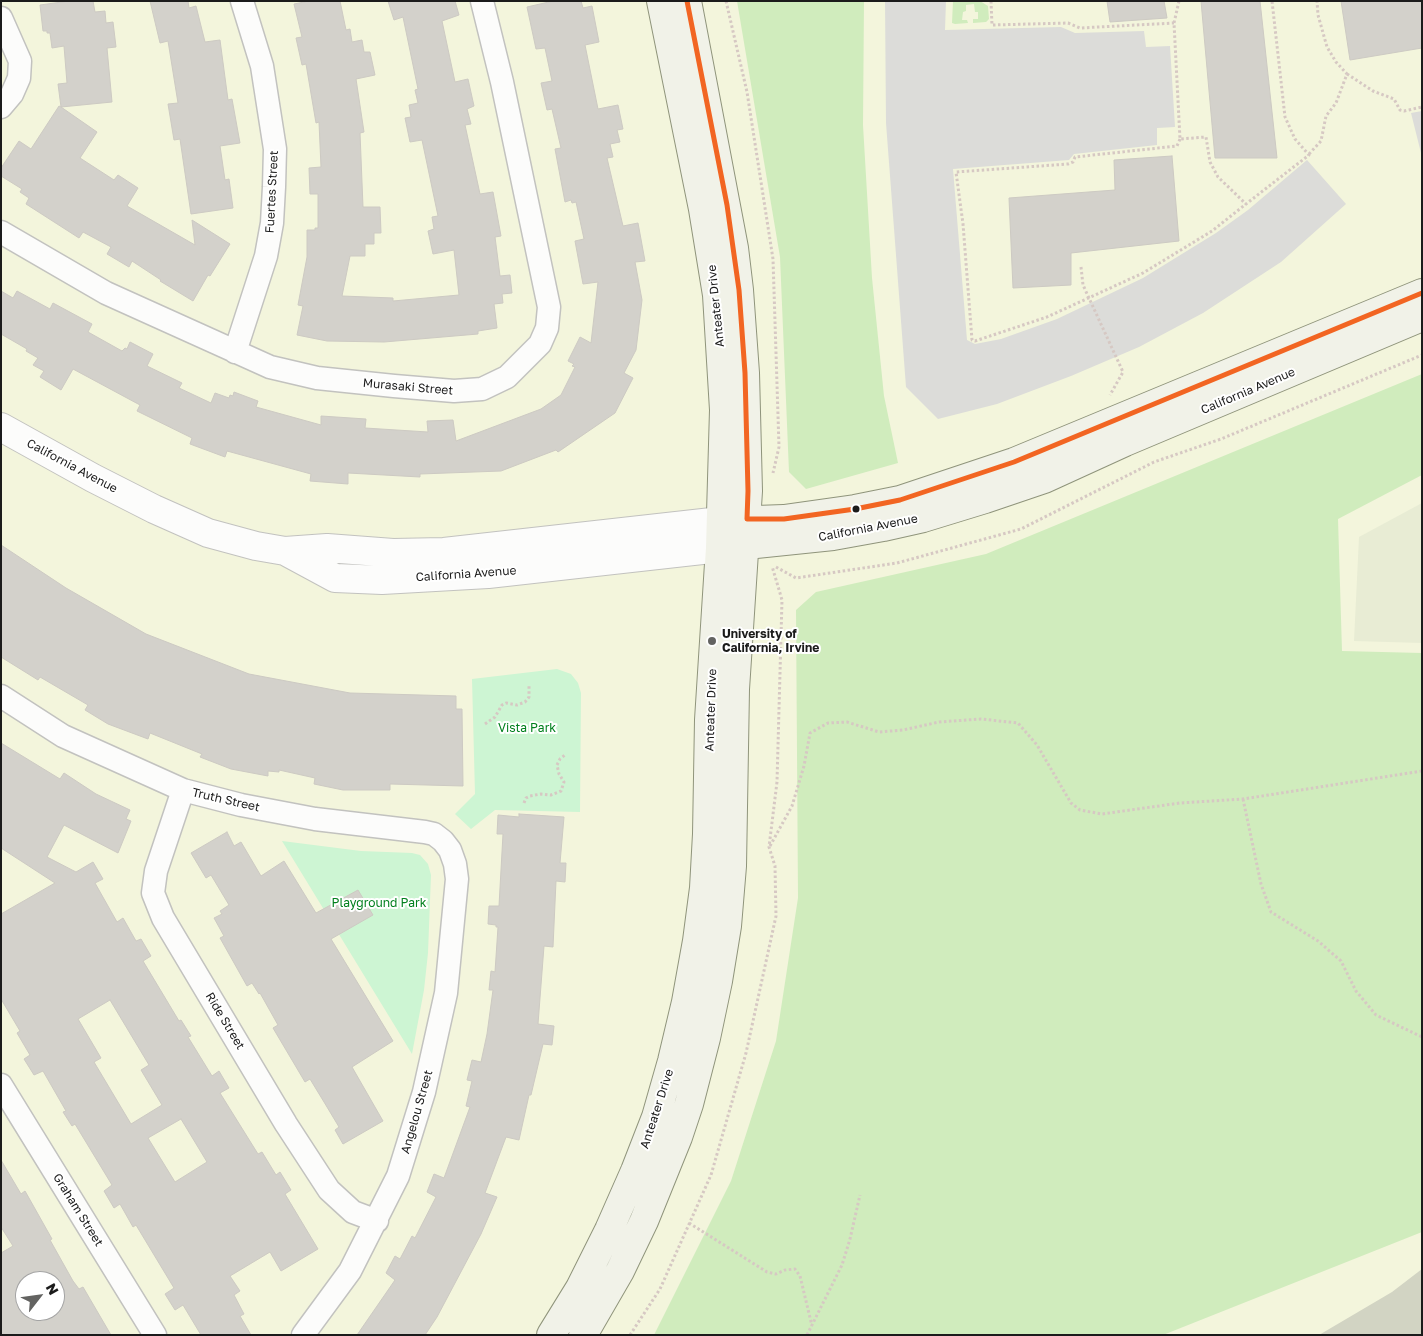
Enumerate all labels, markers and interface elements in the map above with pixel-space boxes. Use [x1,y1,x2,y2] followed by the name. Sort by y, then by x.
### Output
[263,150,281,234] street label: Fuertes Street
[705,264,727,348] street label: Anteater Drive
[1199,365,1297,417] street label: California Avenue
[362,376,454,398] street label: Murasaki Street
[24,436,120,496] street label: California Avenue
[851,504,861,514] unlabelled marker
[817,511,919,545] street label: California Avenue
[415,563,517,585] street label: California Avenue
[722,627,819,655] place label: University of California, Irvine
[706,635,718,647] marker: University of California, Irvine
[702,668,720,752] street label: Anteater Drive
[498,721,556,735] park label: Vista Park
[191,785,261,815] street label: Truth Street
[332,896,426,910] park label: Playground Park
[202,990,248,1052] street label: Ride Street
[637,1067,677,1151] street label: Anteater Drive
[398,1068,436,1156] street label: Angelou Street
[50,1171,106,1249] street label: Graham Street
[15,1271,65,1321] north arrow
[43,1280,63,1298] text: N

